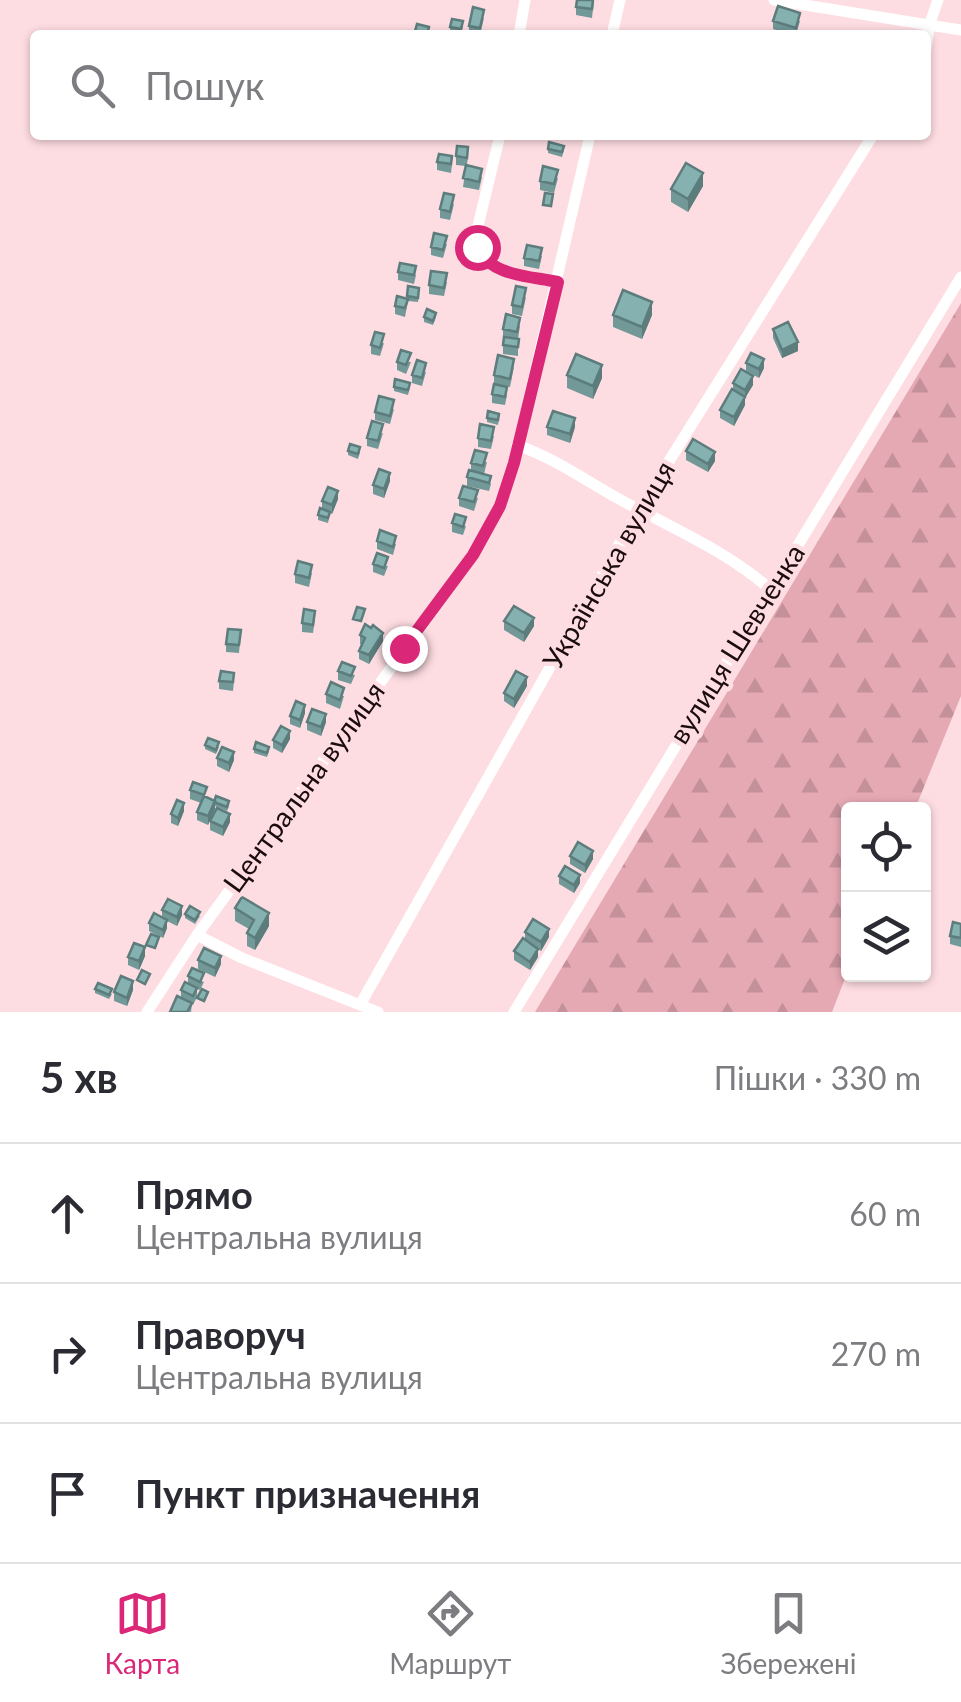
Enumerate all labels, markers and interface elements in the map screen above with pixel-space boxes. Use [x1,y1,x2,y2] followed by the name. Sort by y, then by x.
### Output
[30,30,931,140] search box
[65,58,120,113] icon: search
[145,62,264,108] text: Пошук
[455,225,501,271] route start
[535,454,681,675] street label: Українська вулиця
[661,537,811,750] street label: вулиця Шевченка
[382,626,428,672] route end
[215,675,391,898] street label: Центральна вулиця
[841,802,931,982] map controls
[841,802,931,892] button: locate
[841,892,931,982] button: layers
[40,1052,118,1102] text: 5 хв
[714,1058,921,1097] text: Пішки · 330 m
[135,1171,253,1217] text: Прямо
[40,1186,95,1241] icon: ahead
[849,1194,921,1233] text: 60 m
[135,1217,423,1256] text: Центральна вулиця
[135,1311,306,1357] text: Праворуч
[40,1326,95,1381] icon: right
[831,1334,921,1373] text: 270 m
[135,1357,423,1396] text: Центральна вулиця
[40,1466,95,1521] icon: arrive
[135,1470,480,1516] text: Пункт призначення
[105,1586,180,1680] tab: Карта
[389,1586,511,1680] tab: Маршрут
[720,1586,856,1680] tab: Збережені

